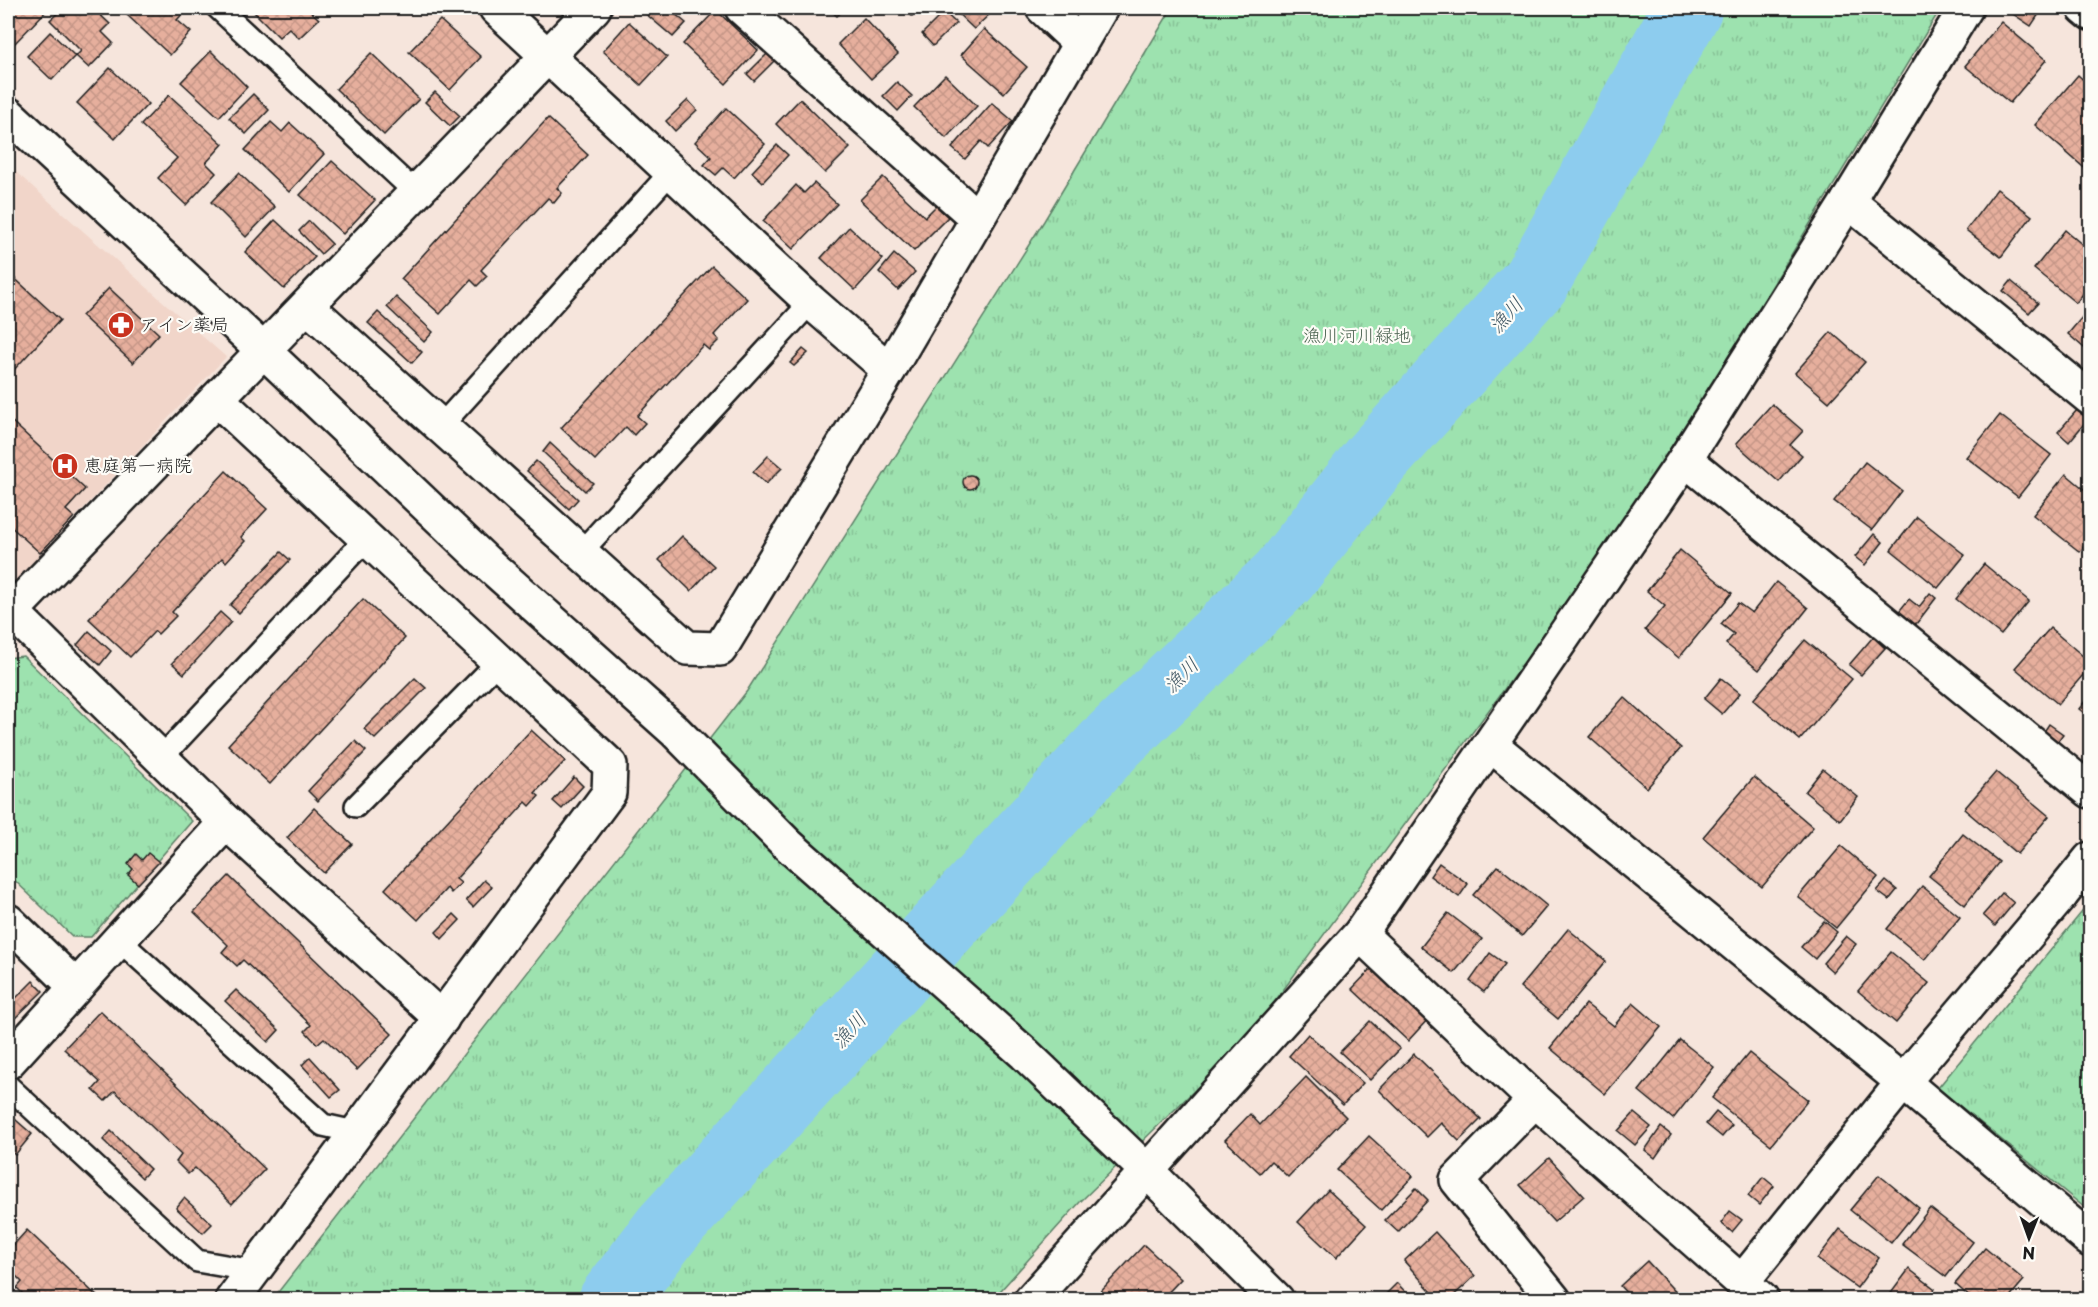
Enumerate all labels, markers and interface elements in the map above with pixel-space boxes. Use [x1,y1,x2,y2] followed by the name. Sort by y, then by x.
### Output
[1481,289,1530,339] water label: 漁川
[106,310,136,340] pharmacy icon: アイン薬局
[140,310,229,337] place label: アイン薬局
[1303,321,1411,348] park label: 漁川河川緑地
[50,451,80,481] hospital icon: 恵庭第一病院
[84,451,192,478] place label: 恵庭第一病院
[1155,650,1205,699] water label: 漁川
[824,1004,873,1054] water label: 漁川
[1999,1208,2059,1268] north arrow
[2022,1242,2035,1266] text: N

